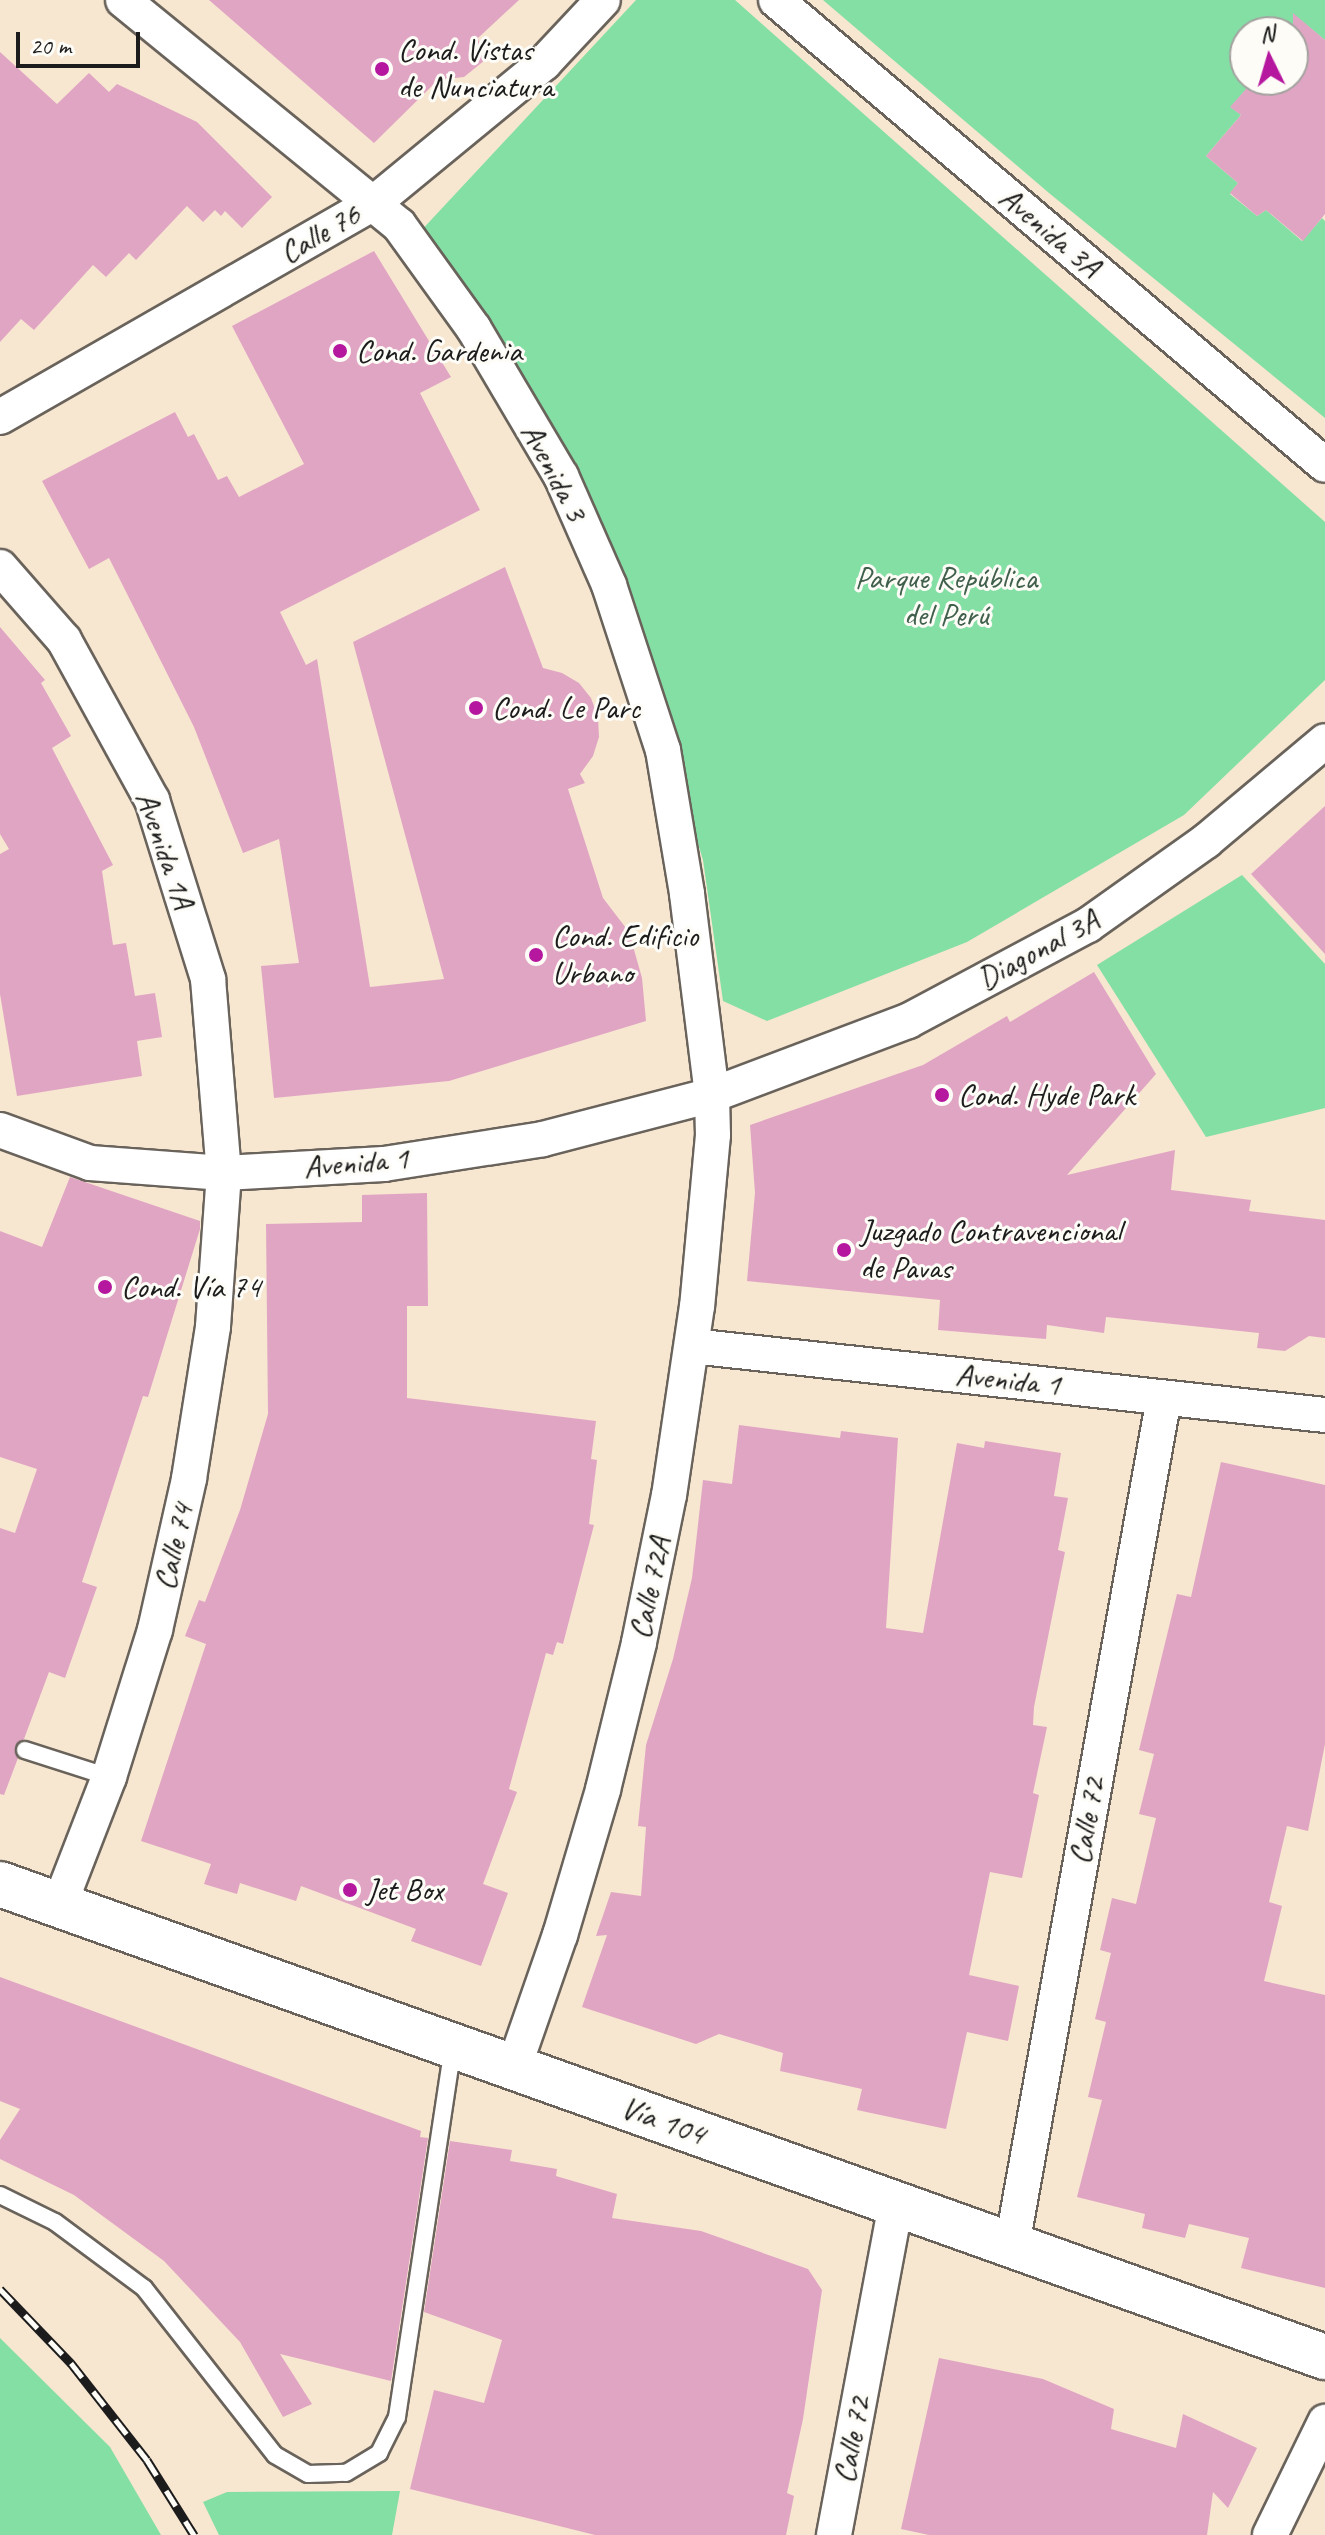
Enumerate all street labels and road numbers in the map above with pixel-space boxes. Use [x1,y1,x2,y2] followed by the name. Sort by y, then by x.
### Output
[991,178,1109,286] street label: Avenida 3A
[273,196,367,272] street label: Calle 76
[512,417,596,527] street label: Avenida 3
[127,786,203,914] street label: Avenida 1A
[971,901,1105,999] street label: Diagonal 3A
[302,1139,410,1187] street label: Avenida 1
[954,1355,1062,1405] street label: Avenida 1
[146,1500,202,1594] street label: Calle 74
[621,1534,679,1642] street label: Calle 72A
[1061,1775,1113,1867] street label: Calle 72
[616,2088,710,2154] street label: Vía 104
[825,2394,879,2486] street label: Calle 72

